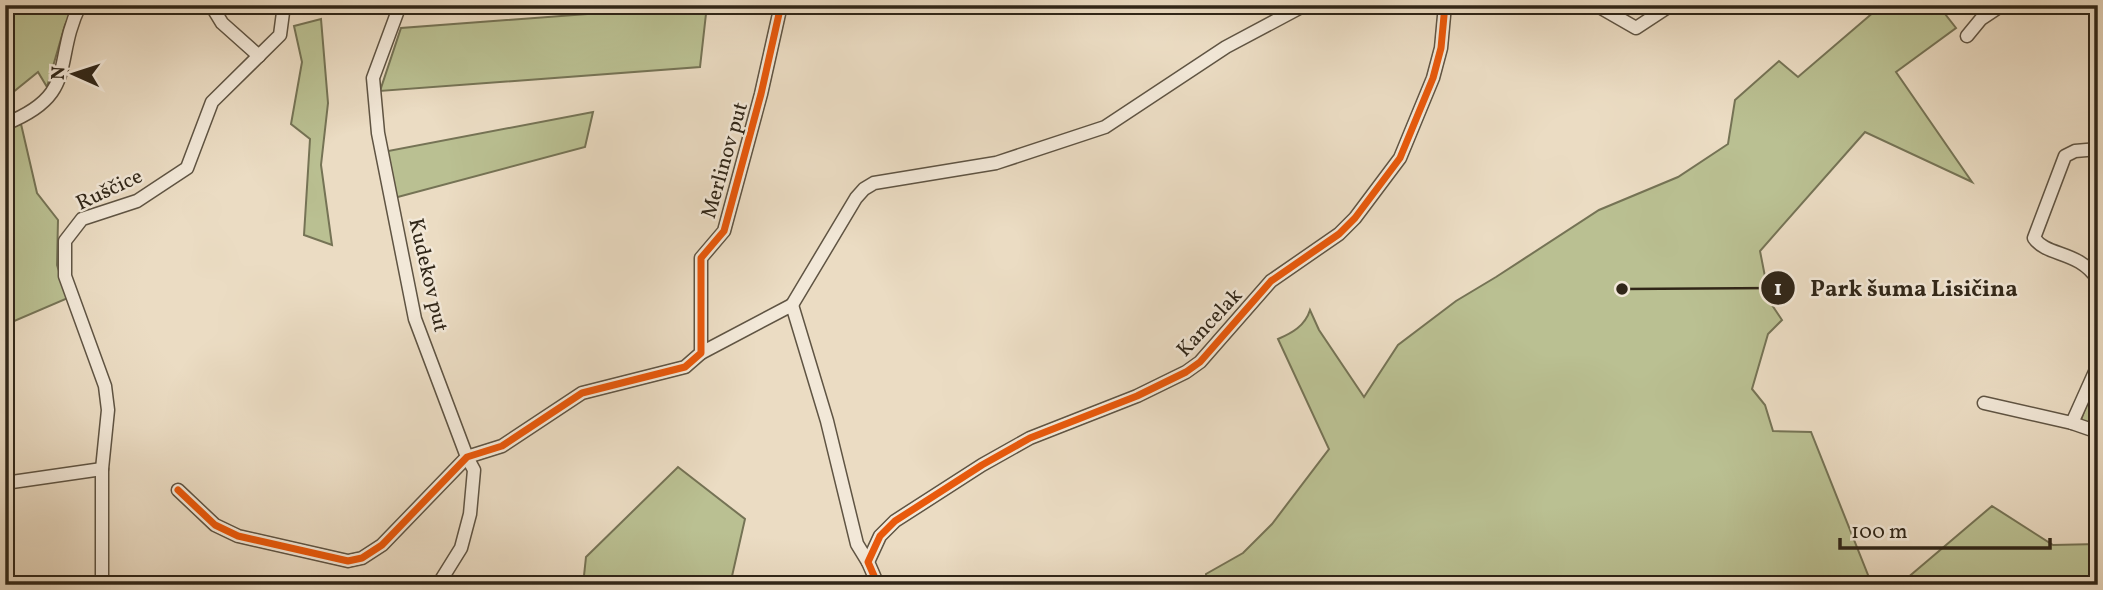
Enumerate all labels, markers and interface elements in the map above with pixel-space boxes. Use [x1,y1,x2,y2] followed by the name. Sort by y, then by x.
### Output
[38,38,108,108] north arrow
[46,65,72,81] text: N
[695,99,756,222] street label: Merlinov put
[72,162,148,218] street label: Ruščice
[400,216,455,335] street label: Kudekov put
[1761,266,2031,310] callout: Park šuma Lisičina
[1810,274,2018,306] text: Park šuma Lisičina
[1774,275,1782,304] text: 1
[1171,282,1250,364] street label: Kancelak
[1840,506,2050,550] scale bar
[1851,518,1908,547] text: 100 m

